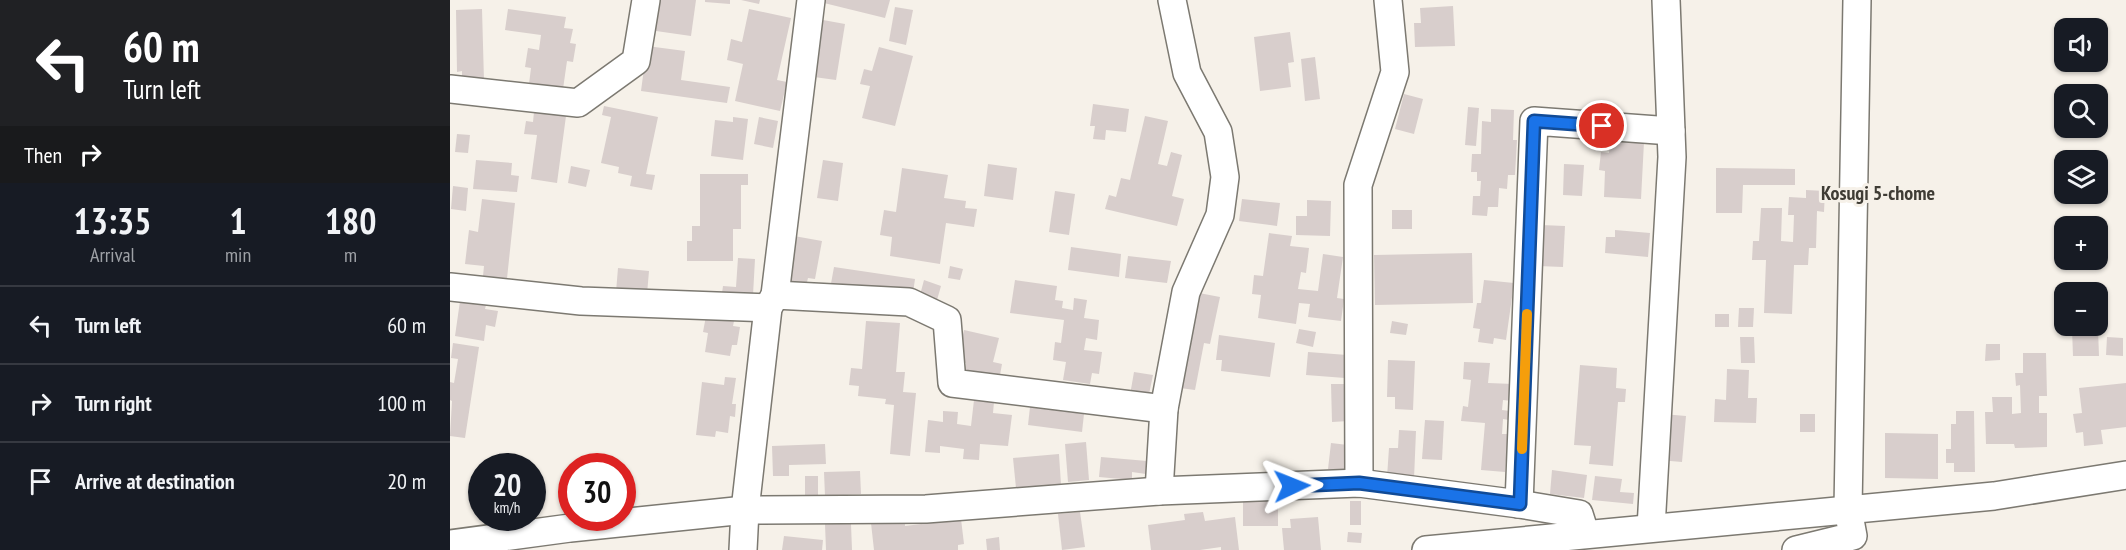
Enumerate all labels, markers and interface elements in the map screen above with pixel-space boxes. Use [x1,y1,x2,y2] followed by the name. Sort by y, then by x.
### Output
[2054,18,2108,336] map controls
[2054,18,2108,72] button: sound
[123,19,200,74] text: 60 m
[24,24,102,102] icon: left
[123,72,201,106] text: Turn left
[2054,84,2108,138] button: search
[1576,100,1627,151] pin
[1585,109,1618,142] icon: arrive
[74,138,107,171] icon: right
[24,141,62,169] text: Then
[2054,150,2108,204] button: layers
[1821,180,1935,206] district label: Kosugi 5-chome
[74,197,151,244] text: 13:35
[229,197,247,244] text: 1
[325,197,376,244] text: 180
[2054,216,2108,270] button: +
[90,242,135,268] text: Arrival
[225,242,251,268] text: min
[344,242,357,268] text: m
[2054,282,2108,336] button: −
[24,309,57,342] icon: left
[75,311,141,339] text: Turn left
[387,311,426,339] text: 60 m
[24,387,57,420] icon: right
[75,389,152,417] text: Turn right
[377,389,426,417] text: 100 m
[558,453,636,531] speed limit sign: 30
[1260,454,1324,518] position arrow
[24,465,57,498] icon: arrive
[493,465,521,504] text: 20
[75,467,235,495] text: Arrive at destination
[387,467,426,495] text: 20 m
[494,498,520,517] text: km/h

